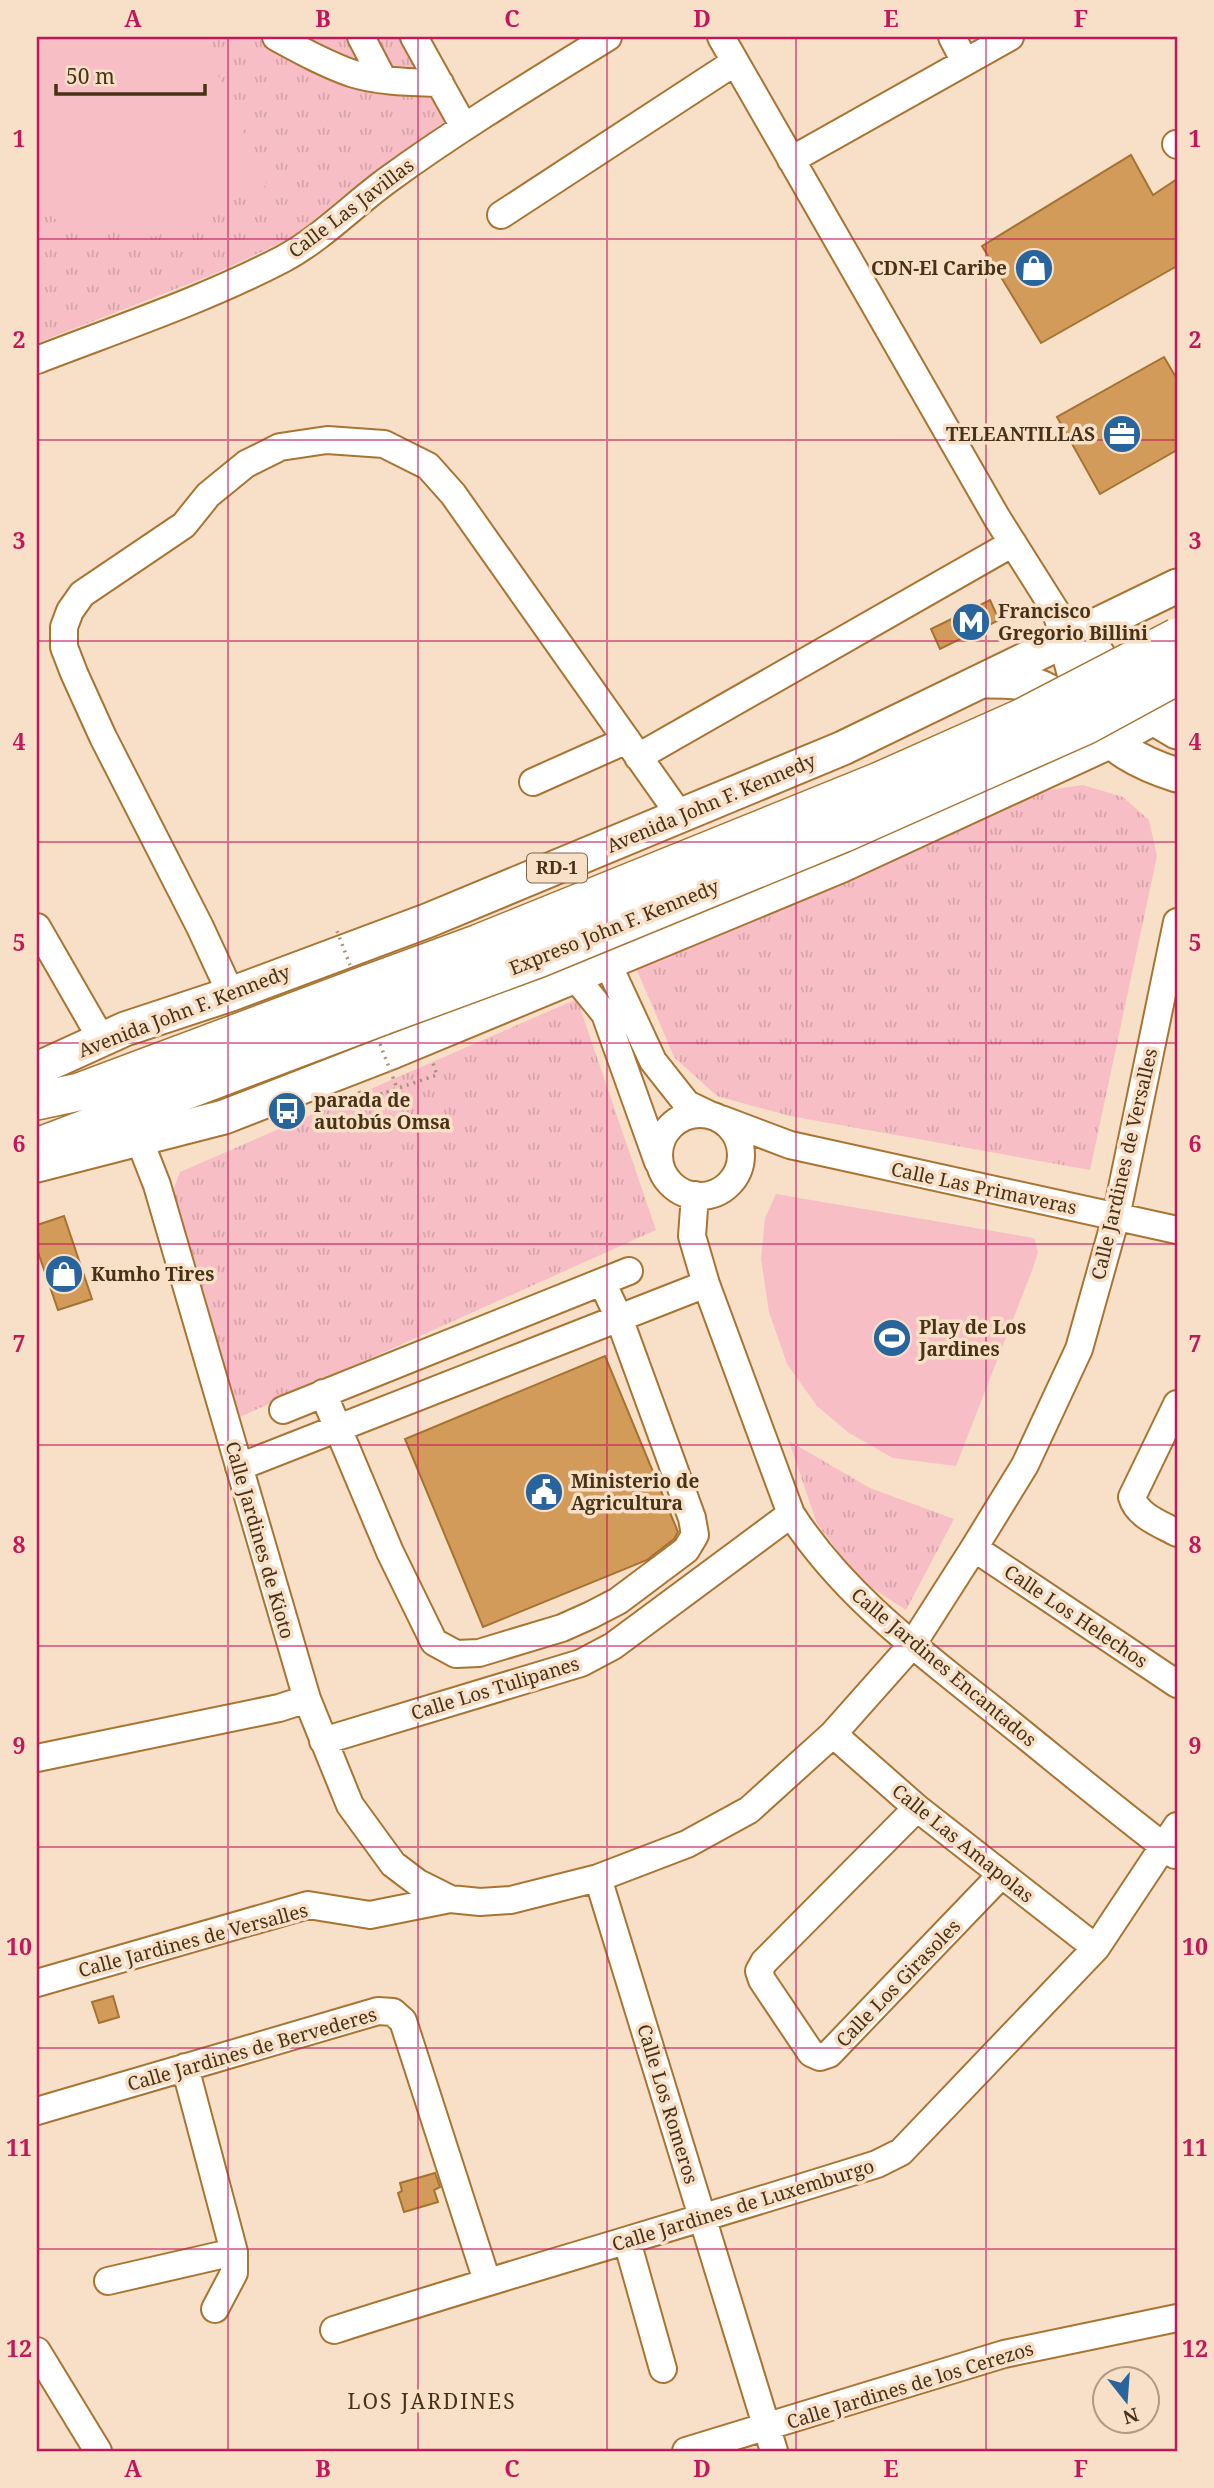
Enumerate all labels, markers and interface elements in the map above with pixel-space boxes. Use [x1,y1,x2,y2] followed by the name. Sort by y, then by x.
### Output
[124,2,142,34] text: A
[315,2,331,34] text: B
[504,2,520,34] text: C
[693,2,711,34] text: D
[883,2,899,34] text: E
[1074,2,1088,34] text: F
[56,52,205,96] scale bar
[66,62,115,90] text: 50 m
[13,122,26,154] text: 1
[1189,122,1202,154] text: 1
[283,152,419,264] street label: Calle Las Javillas
[1013,247,1055,289] shop icon: CDN-El Caribe
[871,255,1007,281] place label: CDN-El Caribe
[13,323,26,355] text: 2
[1189,323,1202,355] text: 2
[1101,413,1143,455] office icon: TELEANTILLAS
[946,421,1095,447] place label: TELEANTILLAS
[13,524,26,556] text: 3
[1189,524,1202,556] text: 3
[998,598,1148,646] place label: Francisco Gregorio Billini
[950,601,992,643] metro station icon: Francisco Gregorio Billini
[13,725,26,757] text: 4
[1189,725,1202,757] text: 4
[602,747,820,859] street label: Avenida John F. Kennedy
[527,854,587,882] road number: RD-1
[505,873,723,981] street label: Expreso John F. Kennedy
[13,926,26,958] text: 5
[1189,926,1202,958] text: 5
[74,958,294,1063] street label: Avenida John F. Kennedy
[1085,1046,1163,1282] street label: Calle Jardines de Versalles
[314,1087,451,1135] place label: parada de autobús Omsa
[266,1090,308,1132] bus stop icon: parada de autobús Omsa
[13,1127,26,1159] text: 6
[1189,1127,1202,1159] text: 6
[889,1156,1079,1220] street label: Calle Las Primaveras
[43,1253,85,1295] shop icon: Kumho Tires
[91,1261,214,1287] place label: Kumho Tires
[918,1314,1026,1362] place label: Play de Los Jardines
[871,1317,913,1359] sports icon: Play de Los Jardines
[13,1327,26,1359] text: 7
[1189,1327,1202,1359] text: 7
[219,1438,301,1642] street label: Calle Jardines de Kioto
[571,1468,699,1516] place label: Ministerio de Agricultura
[523,1471,565,1513] public building icon: Ministerio de Agricultura
[13,1528,26,1560] text: 8
[1189,1528,1202,1560] text: 8
[999,1558,1153,1674] street label: Calle Los Helechos
[846,1582,1042,1752] street label: Calle Jardines Encantados
[408,1650,582,1726] street label: Calle Los Tulipanes
[13,1729,26,1761] text: 9
[1189,1729,1202,1761] text: 9
[887,1778,1039,1908] street label: Calle Las Amapolas
[75,1897,311,1983] street label: Calle Jardines de Versalles
[830,1913,966,2053] street label: Calle Los Girasoles
[6,1930,32,1962] text: 10
[1182,1930,1208,1962] text: 10
[124,2001,380,2097] street label: Calle Jardines de Bervederes
[631,2021,705,2187] street label: Calle Los Romeros
[6,2131,32,2163] text: 11
[1182,2131,1208,2163] text: 11
[609,2153,877,2257] street label: Calle Jardines de Luxemburgo
[6,2332,32,2364] text: 12
[1182,2332,1208,2364] text: 12
[783,2335,1037,2435] street label: Calle Jardines de los Cerezos
[1092,2366,1162,2436] north arrow
[347,2387,517,2415] district label: LOS JARDINES
[1120,2402,1142,2431] text: N
[124,2452,142,2484] text: A
[315,2452,331,2484] text: B
[504,2452,520,2484] text: C
[693,2452,711,2484] text: D
[883,2452,899,2484] text: E
[1074,2452,1088,2484] text: F

